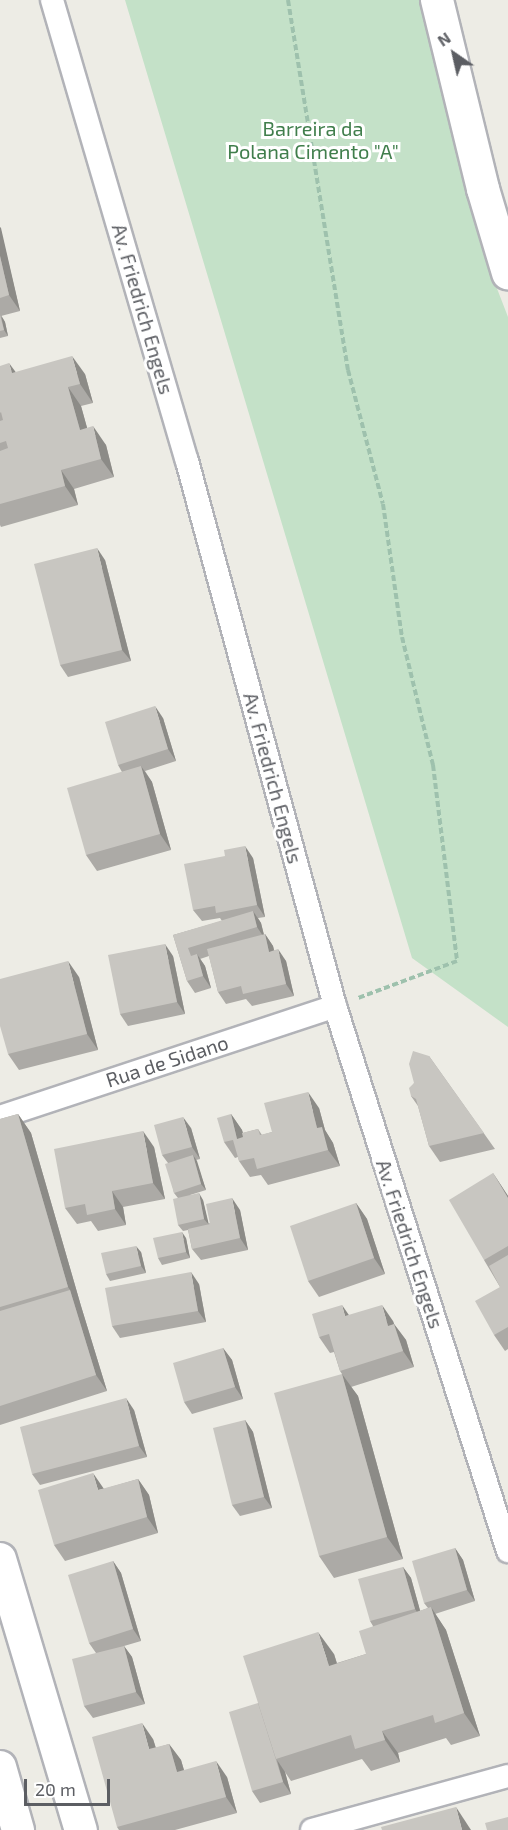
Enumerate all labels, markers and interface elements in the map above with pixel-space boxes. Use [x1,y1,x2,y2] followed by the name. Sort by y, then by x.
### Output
[424,24,484,84] north arrow
[434,28,454,50] text: N
[227,117,399,164] park label: Barreira da Polana Cimento "A"
[107,221,179,397] street label: Av. Friedrich Engels
[239,690,307,866] street label: Av. Friedrich Engels
[103,1030,231,1092] street label: Rua de Sidano
[371,1156,449,1332] street label: Av. Friedrich Engels
[27,1767,112,1805] scale bar
[35,1778,76,1800] text: 20 m

